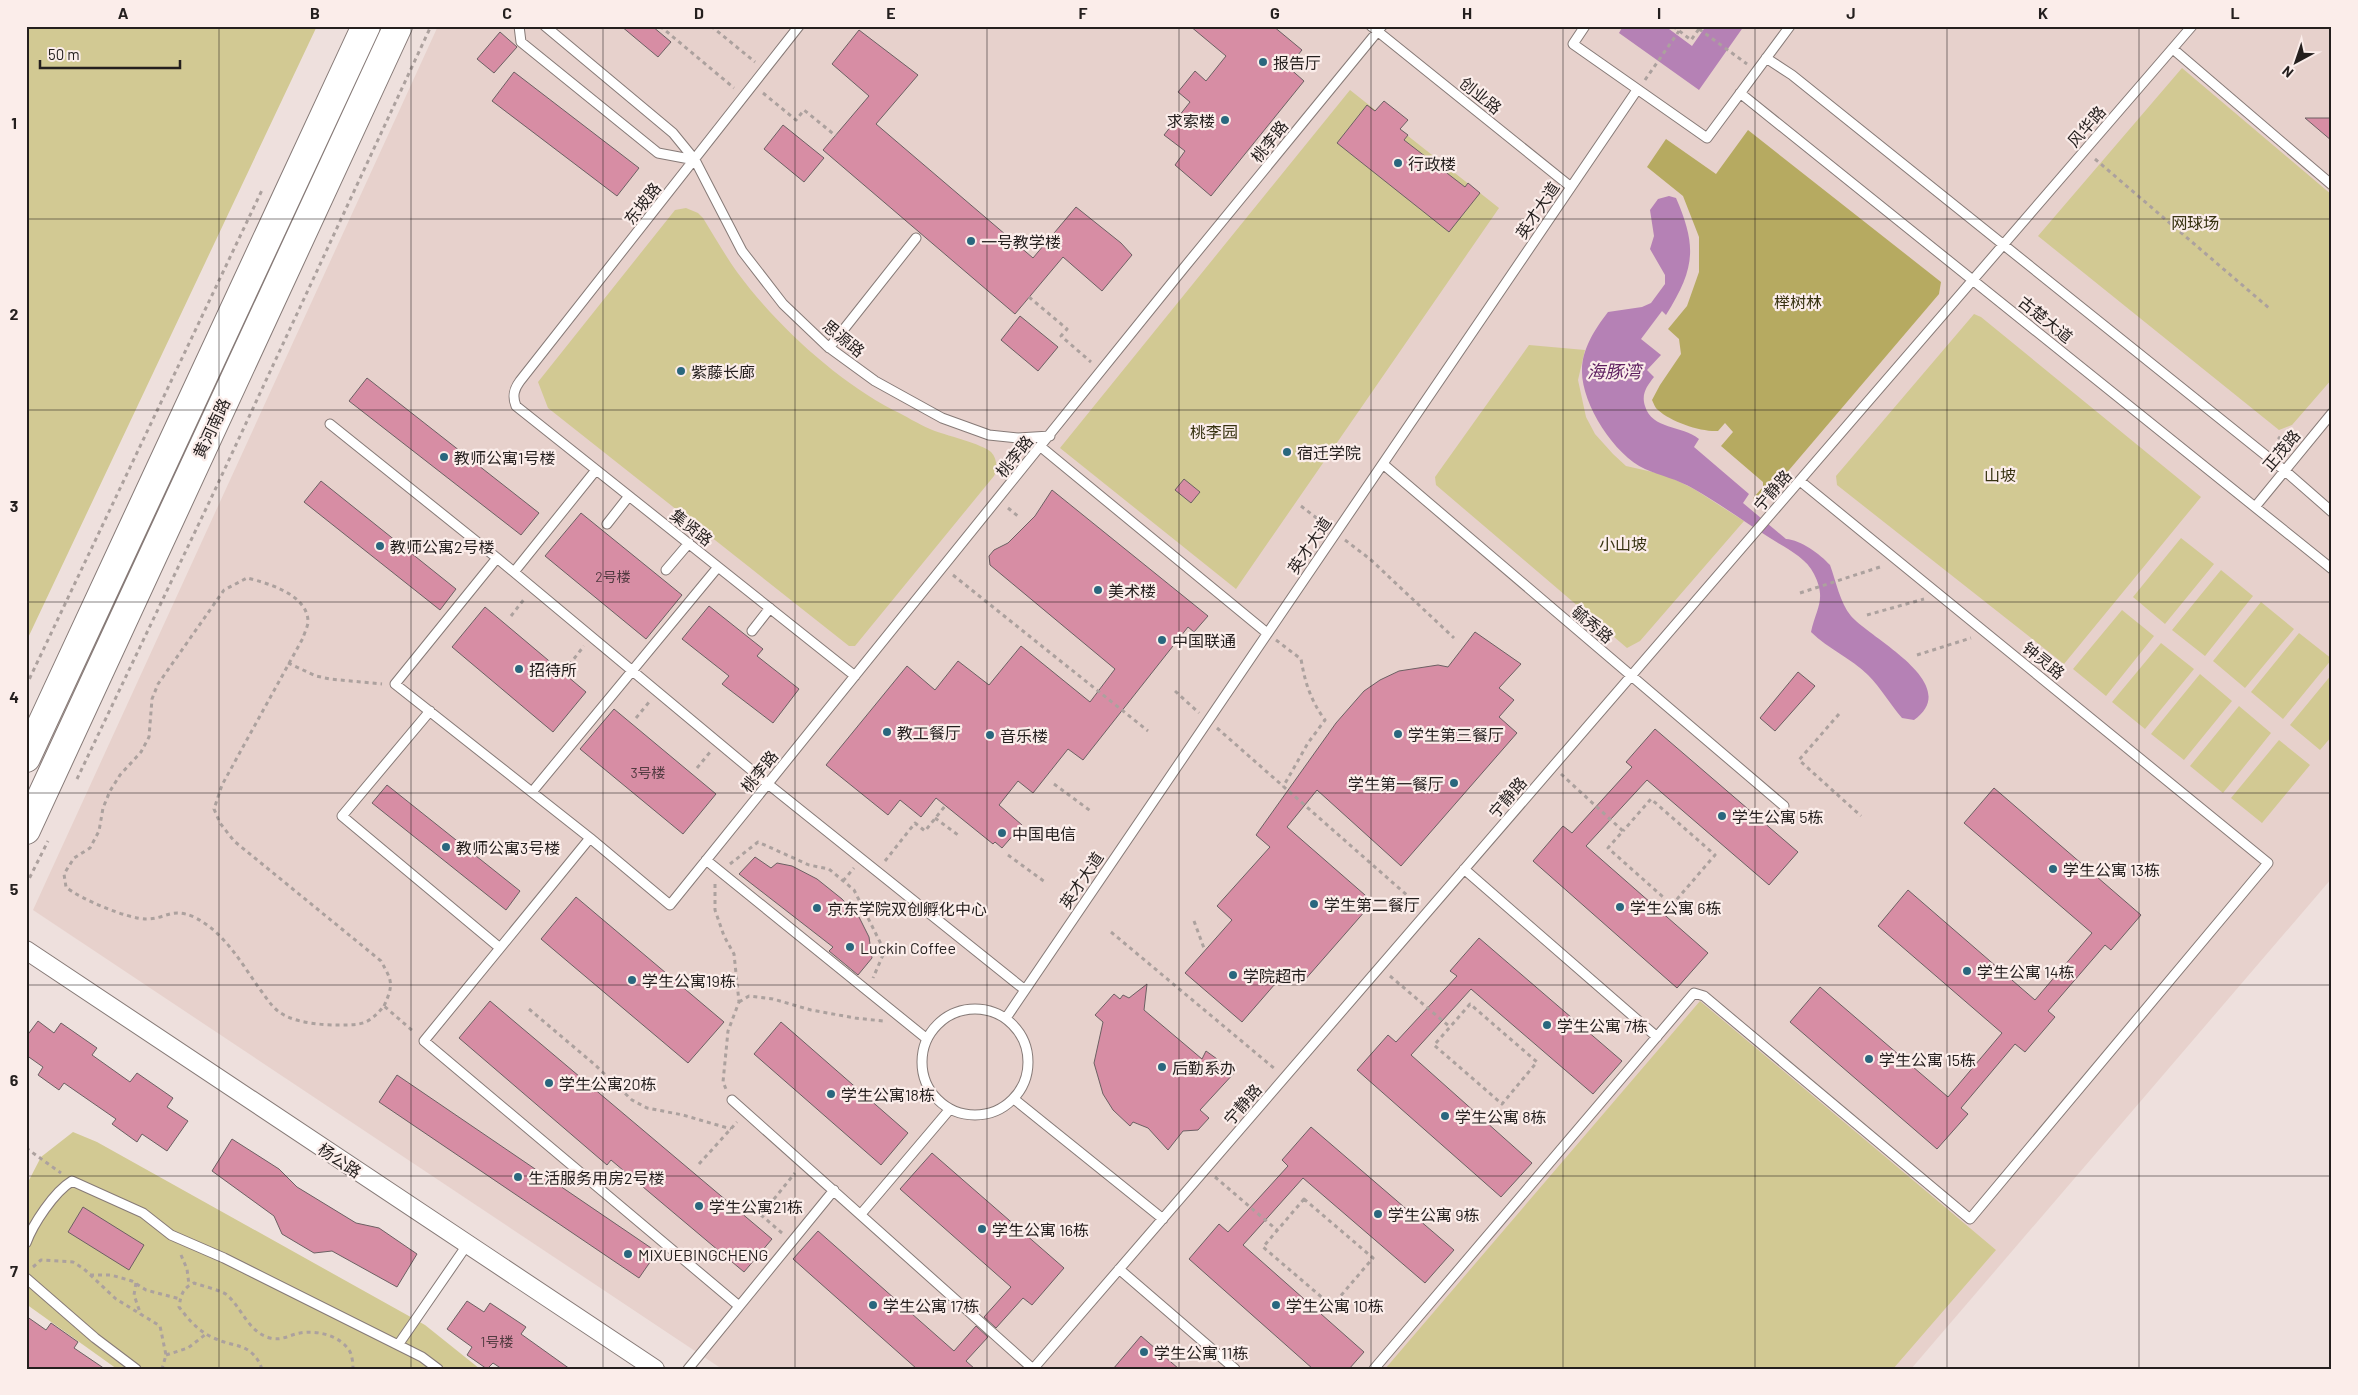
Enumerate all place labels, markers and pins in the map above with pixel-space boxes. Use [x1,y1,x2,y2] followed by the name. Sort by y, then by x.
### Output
[1273,53,1321,72] place label: 报告厅
[1257,56,1269,68] marker: 报告厅
[1167,111,1215,130] place label: 求索楼
[1219,114,1231,126] marker: 求索楼
[1408,154,1456,173] place label: 行政楼
[1392,157,1404,169] marker: 行政楼
[981,232,1061,251] place label: 一号教学楼
[965,235,977,247] marker: 一号教学楼
[691,362,755,381] place label: 紫藤长廊
[675,365,687,377] marker: 紫藤长廊
[1297,443,1361,462] place label: 宿迁学院
[1281,446,1293,458] marker: 宿迁学院
[454,448,556,467] place label: 教师公寓1号楼
[438,451,450,463] marker: 教师公寓1号楼
[390,537,495,556] place label: 教师公寓2号楼
[374,540,386,552] marker: 教师公寓2号楼
[1108,581,1156,600] place label: 美术楼
[1092,584,1104,596] marker: 美术楼
[1172,631,1236,650] place label: 中国联通
[1156,634,1168,646] marker: 中国联通
[529,660,577,679] place label: 招待所
[513,663,525,675] marker: 招待所
[897,723,961,742] place label: 教工餐厅
[1408,725,1504,744] place label: 学生第三餐厅
[881,726,893,738] marker: 教工餐厅
[1000,726,1048,745] place label: 音乐楼
[1392,728,1404,740] marker: 学生第三餐厅
[984,729,996,741] marker: 音乐楼
[1348,774,1444,793] place label: 学生第一餐厅
[1448,777,1460,789] marker: 学生第一餐厅
[1732,807,1823,826] place label: 学生公寓 5栋
[1716,810,1728,822] marker: 学生公寓 5栋
[1012,824,1076,843] place label: 中国电信
[996,827,1008,839] marker: 中国电信
[456,838,560,857] place label: 教师公寓3号楼
[440,841,452,853] marker: 教师公寓3号楼
[2063,860,2160,879] place label: 学生公寓 13栋
[2047,863,2059,875] marker: 学生公寓 13栋
[1324,895,1420,914] place label: 学生第二餐厅
[1308,898,1320,910] marker: 学生第二餐厅
[1630,898,1721,917] place label: 学生公寓 6栋
[827,899,987,918] place label: 京东学院双创孵化中心
[1614,901,1626,913] marker: 学生公寓 6栋
[811,902,823,914] marker: 京东学院双创孵化中心
[860,938,956,957] place label: Luckin Coffee
[844,941,856,953] marker: Luckin Coffee
[1977,962,2075,981] place label: 学生公寓 14栋
[1961,965,1973,977] marker: 学生公寓 14栋
[1243,966,1307,985] place label: 学院超市
[1227,969,1239,981] marker: 学院超市
[642,971,736,990] place label: 学生公寓19栋
[626,974,638,986] marker: 学生公寓19栋
[1557,1016,1648,1035] place label: 学生公寓 7栋
[1541,1019,1553,1031] marker: 学生公寓 7栋
[1879,1050,1976,1069] place label: 学生公寓 15栋
[1863,1053,1875,1065] marker: 学生公寓 15栋
[1172,1058,1236,1077] place label: 后勤系办
[1156,1061,1168,1073] marker: 后勤系办
[559,1074,657,1093] place label: 学生公寓20栋
[543,1077,555,1089] marker: 学生公寓20栋
[841,1085,935,1104] place label: 学生公寓18栋
[825,1088,837,1100] marker: 学生公寓18栋
[1455,1107,1547,1126] place label: 学生公寓 8栋
[1439,1110,1451,1122] marker: 学生公寓 8栋
[528,1168,665,1187] place label: 生活服务用房2号楼
[512,1171,524,1183] marker: 生活服务用房2号楼
[709,1197,803,1216] place label: 学生公寓21栋
[693,1200,705,1212] marker: 学生公寓21栋
[1388,1205,1480,1224] place label: 学生公寓 9栋
[1372,1208,1384,1220] marker: 学生公寓 9栋
[992,1220,1089,1239] place label: 学生公寓 16栋
[976,1223,988,1235] marker: 学生公寓 16栋
[638,1245,768,1264] place label: MIXUEBINGCHENG
[622,1248,634,1260] marker: MIXUEBINGCHENG
[883,1296,979,1315] place label: 学生公寓 17栋
[1286,1296,1384,1315] place label: 学生公寓 10栋
[867,1299,879,1311] marker: 学生公寓 17栋
[1270,1299,1282,1311] marker: 学生公寓 10栋
[1154,1343,1248,1362] place label: 学生公寓 11栋
[1138,1346,1150,1358] marker: 学生公寓 11栋

